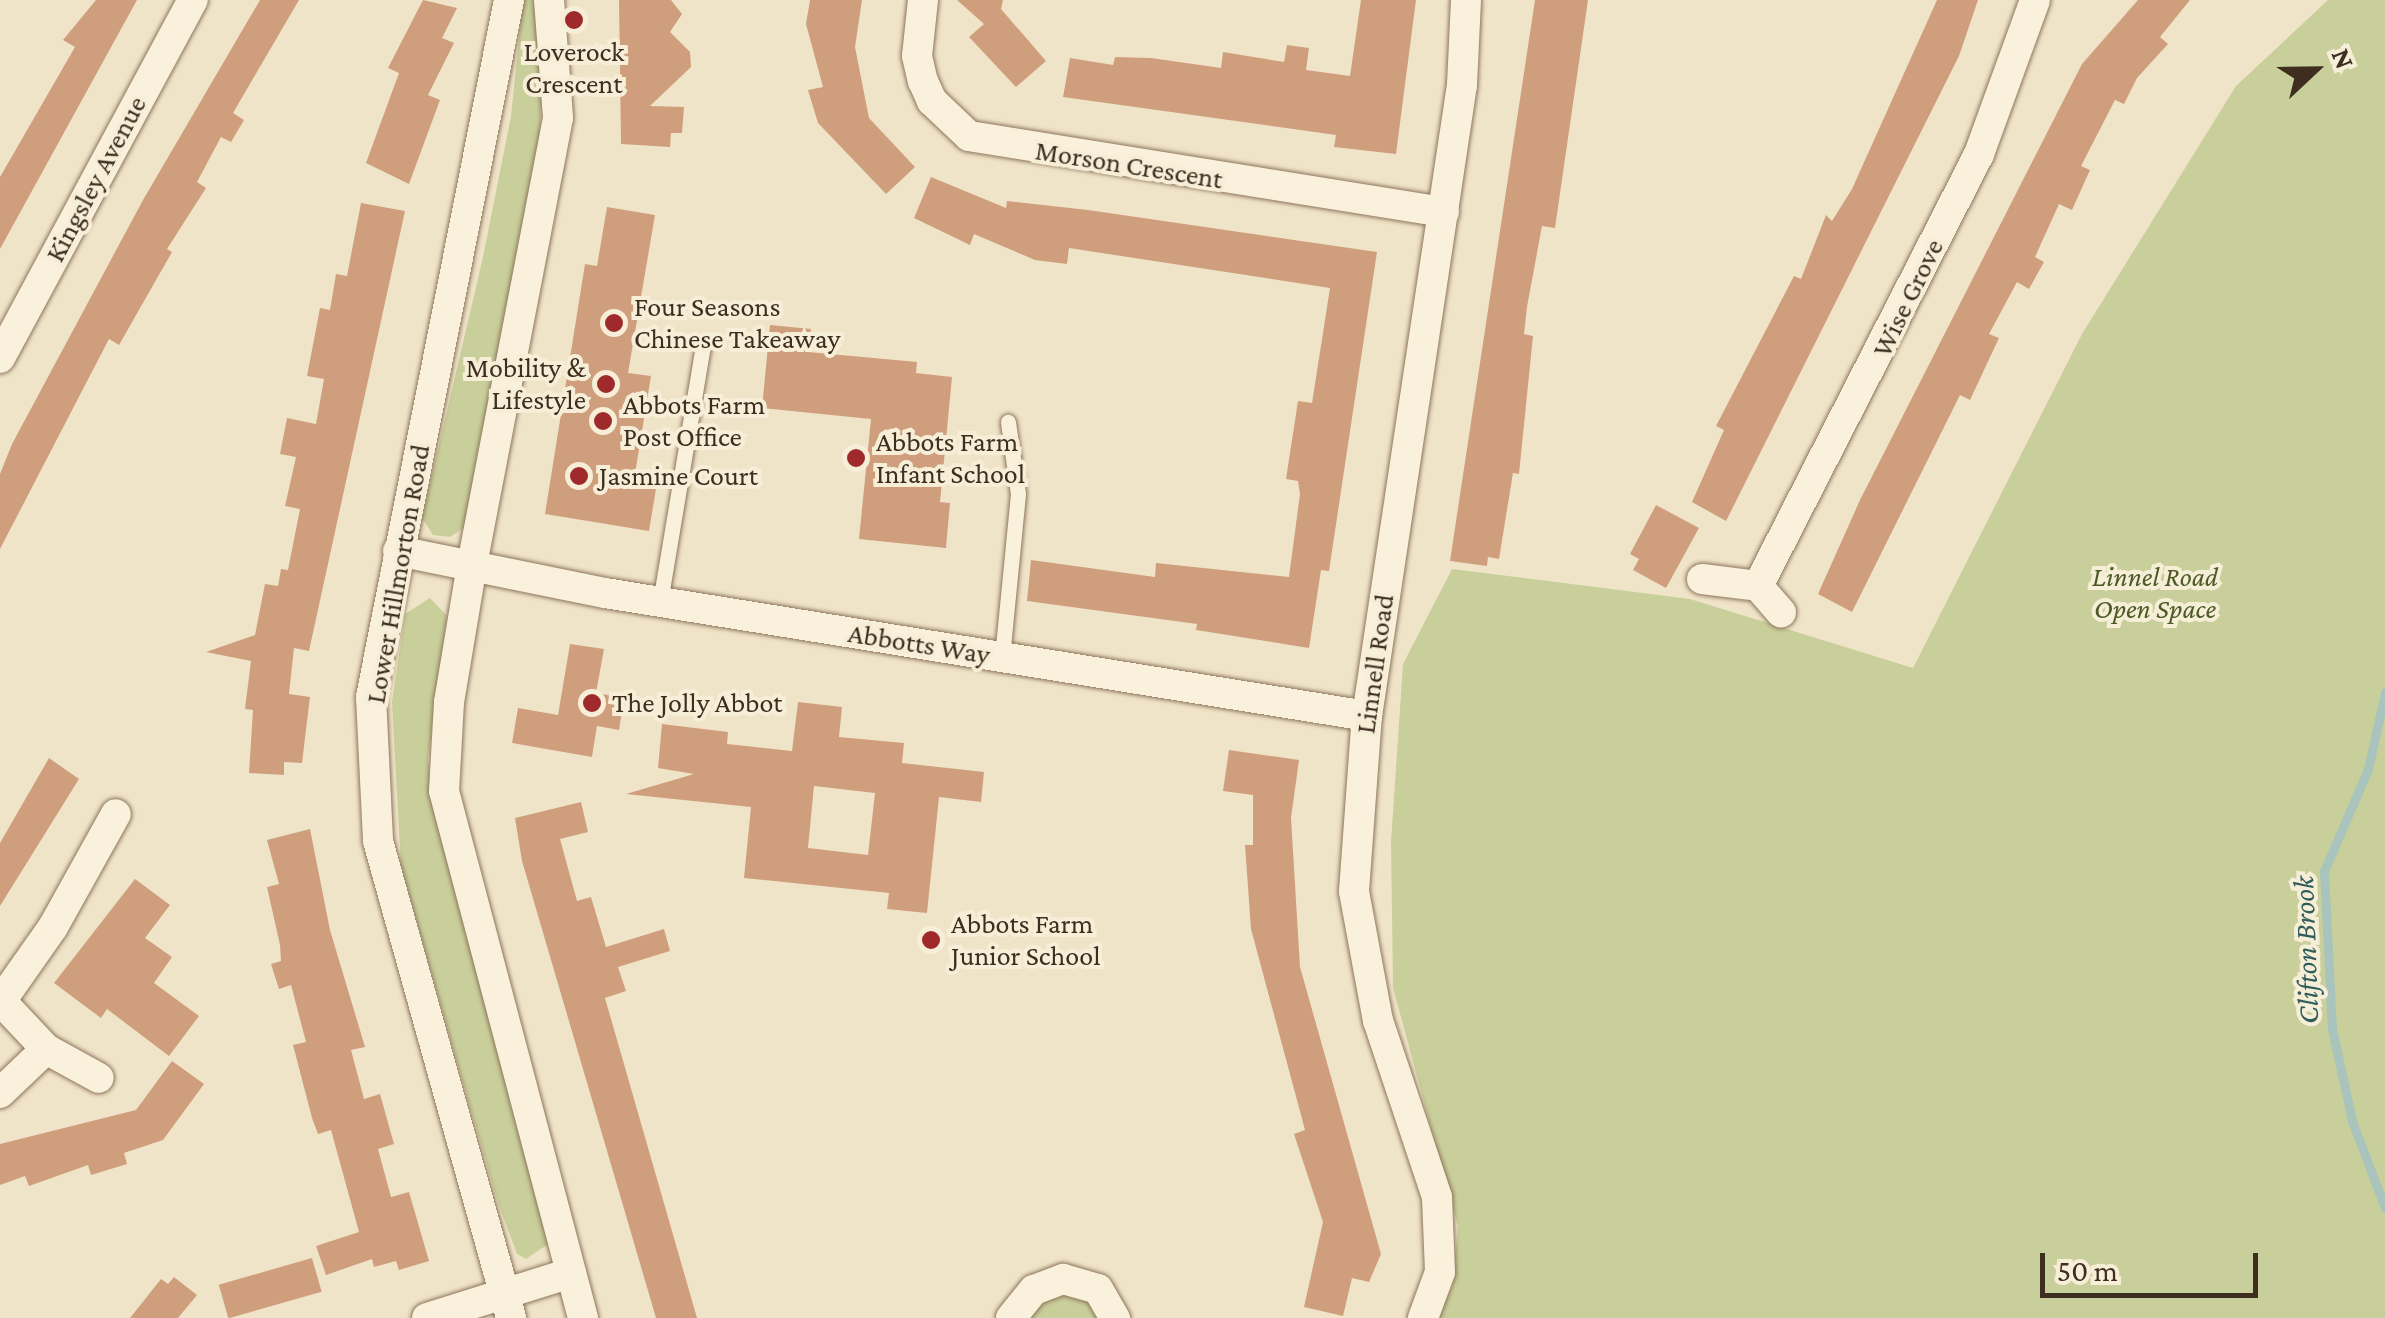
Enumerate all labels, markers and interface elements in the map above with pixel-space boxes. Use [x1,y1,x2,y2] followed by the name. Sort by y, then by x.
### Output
[563,9,585,31] marker: Loverock Crescent
[2265,20,2365,120] north arrow
[524,35,624,101] place label: Loverock Crescent
[2325,44,2361,73] text: N
[38,90,154,268] street label: Kingsley Avenue
[1033,134,1225,196] street label: Morson Crescent
[1865,234,1951,362] street label: Wise Grove
[634,290,840,356] place label: Four Seasons Chinese Takeaway
[603,312,625,334] marker: Four Seasons Chinese Takeaway
[466,351,586,417] place label: Mobility & Lifestyle
[595,373,617,395] marker: Mobility & Lifestyle
[623,388,765,454] place label: Abbots Farm Post Office
[592,410,614,432] marker: Abbots Farm Post Office
[876,425,1025,491] place label: Abbots Farm Infant School
[359,442,437,706] street label: Lower Hillmorton Road
[845,447,867,469] marker: Abbots Farm Infant School
[599,459,758,493] place label: Jasmine Court
[568,465,590,487] marker: Jasmine Court
[2092,560,2218,626] park label: Linnel Road Open Space
[1349,592,1401,736] street label: Linnell Road
[846,616,992,672] street label: Abbotts Way
[612,686,783,720] place label: The Jolly Abbot
[581,692,603,714] marker: The Jolly Abbot
[2285,875,2327,1025] water label: Clifton Brook
[951,907,1100,973] place label: Abbots Farm Junior School
[920,929,942,951] marker: Abbots Farm Junior School
[2045,1233,2262,1295] scale bar
[2057,1254,2118,1287] text: 50 m

